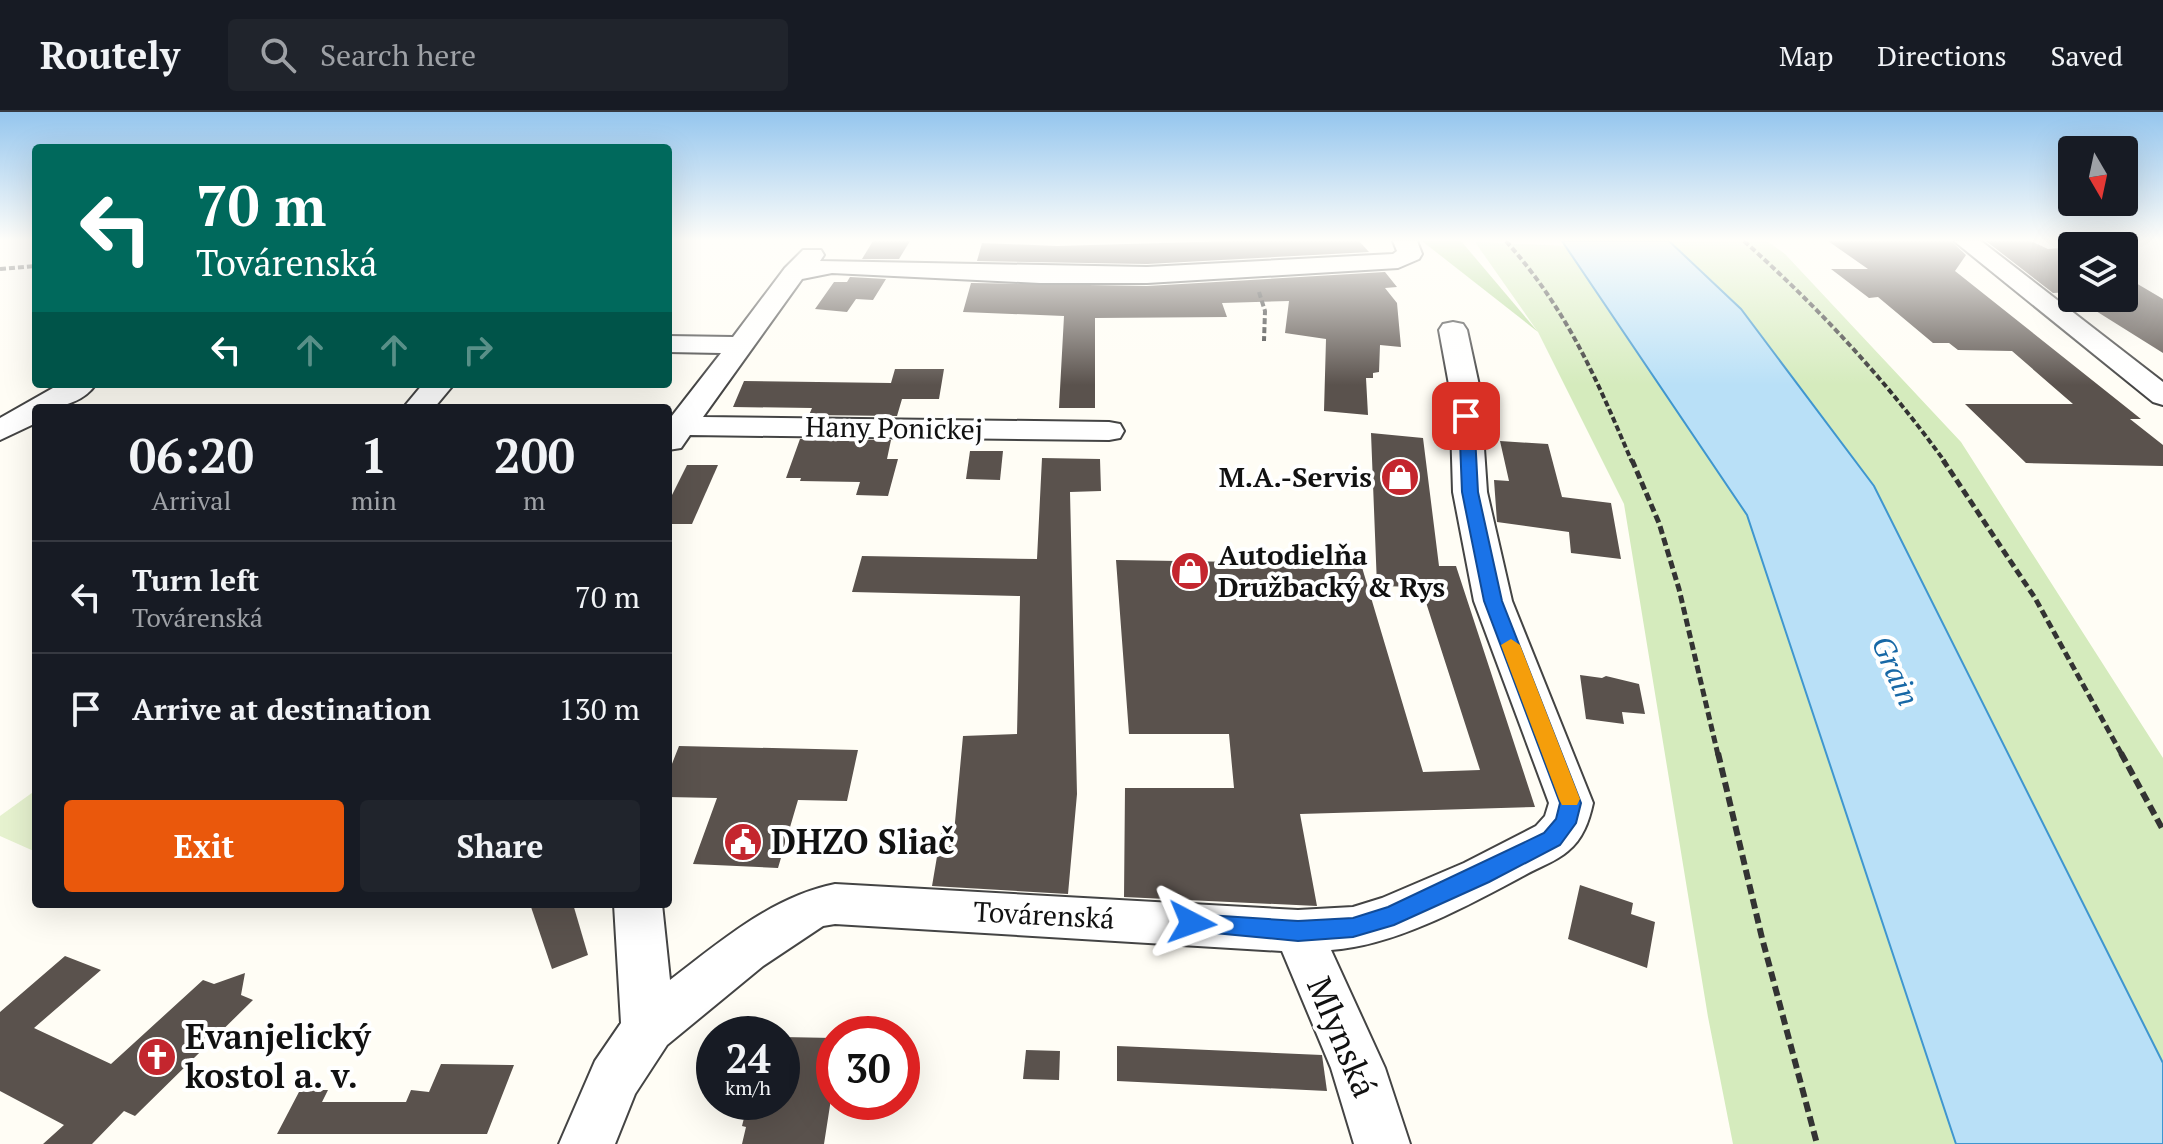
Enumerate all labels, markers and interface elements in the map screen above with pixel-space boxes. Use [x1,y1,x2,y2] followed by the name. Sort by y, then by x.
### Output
[228,19,788,91] search box
[40,30,180,80] text: Routely
[256,33,300,77] icon: search
[320,35,476,75] text: Search here
[1779,37,1833,74] text: Map
[1877,37,2007,74] text: Directions
[2051,37,2123,74] text: Saved
[2058,136,2138,216] north arrow
[2058,136,2138,312] map controls
[196,168,326,242] text: 70 m
[64,176,168,280] icon: left
[2058,232,2138,312] button: layers
[196,239,377,286] text: Továrenská
[204,328,248,372] icon: left
[288,328,332,372] icon: ahead
[372,328,416,372] icon: ahead
[456,328,500,372] icon: right
[1432,382,1500,450] pin
[1444,394,1488,438] icon: arrive
[805,407,983,448] street label: Hany Ponickej
[129,423,254,487] text: 06:20
[360,423,387,487] text: 1
[494,423,575,487] text: 200
[1379,456,1421,498] shop icon: M.A.-Servis
[1219,458,1372,495] place label: M.A.-Servis
[152,483,231,517] text: Arrival
[351,483,397,517] text: min
[523,483,546,517] text: m
[1218,536,1445,605] place label: Autodielňa Družbacký & Rys
[1169,550,1211,592] shop icon: Autodielňa Družbacký & Rys
[132,560,259,600] text: Turn left
[64,575,108,619] icon: left
[575,577,640,617] text: 70 m
[132,600,263,634] text: Továrenská
[1863,629,1929,712] water label: Grain
[64,687,108,731] icon: arrive
[132,689,431,729] text: Arrive at destination
[559,689,640,729] text: 130 m
[64,800,344,892] button: Exit
[360,800,640,892] button: Share
[771,819,955,864] place label: DHZO Sliač
[722,821,764,863] public building icon: DHZO Sliač
[1150,881,1234,965] position arrow
[973,892,1115,937] street label: Továrenská
[1297,970,1388,1104] street label: Mlynská
[185,1014,372,1098] place label: Evanjelický kostol a. v.
[816,1016,920,1120] speed limit sign: 30
[725,1031,771,1084] text: 24
[136,1036,178,1078] church icon: Evanjelický kostol a. v.
[725,1074,771,1101] text: km/h

